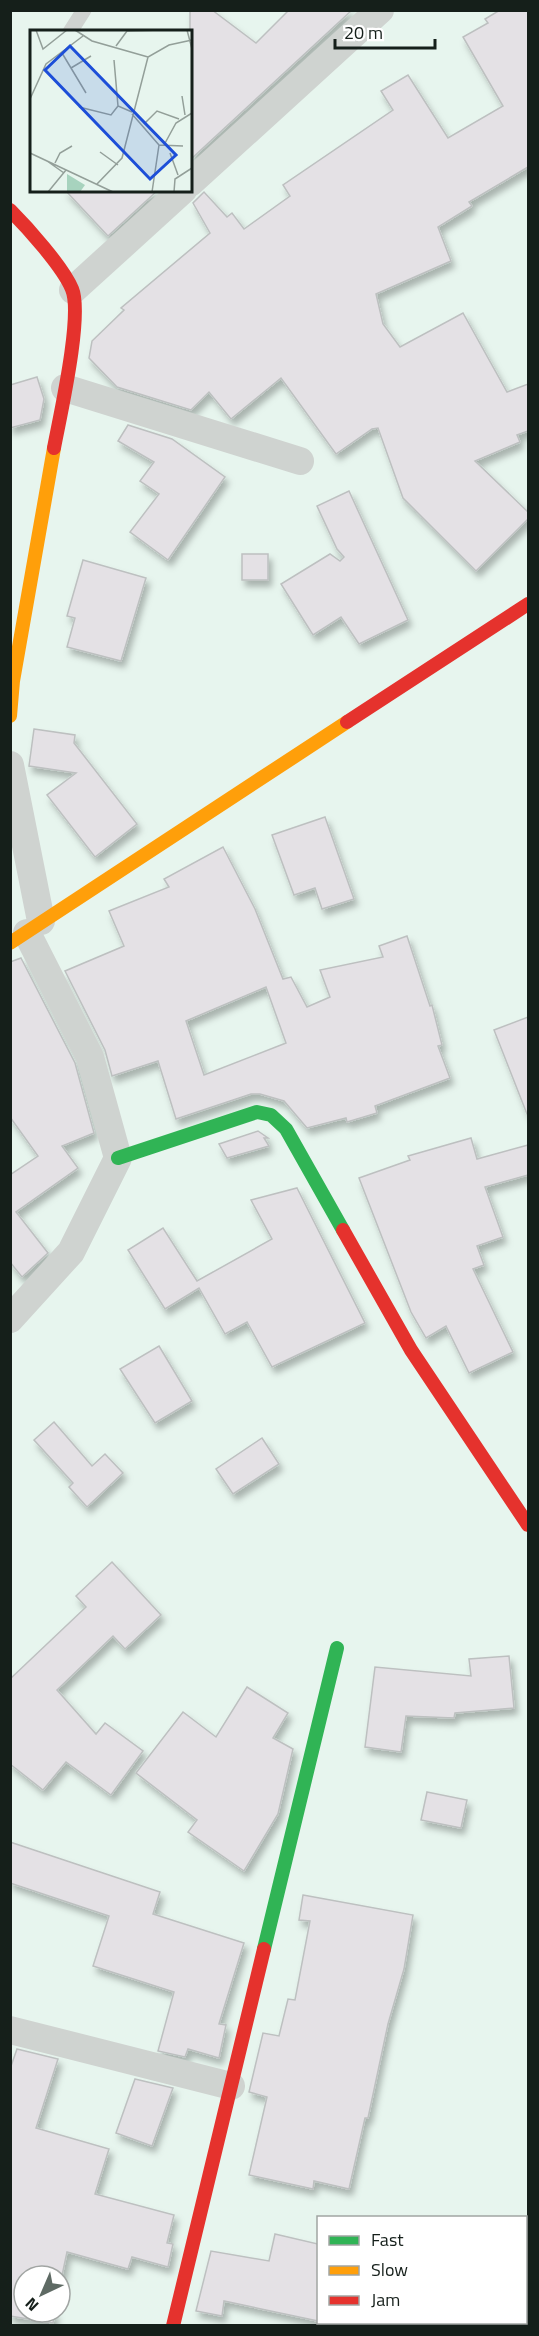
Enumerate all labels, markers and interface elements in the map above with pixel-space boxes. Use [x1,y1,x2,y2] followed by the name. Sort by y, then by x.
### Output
[335,12,436,50] scale bar
[344,19,383,46] text: 20 m
[30,30,192,192] inset map
[317,2216,527,2324] legend
[371,2226,404,2253] text: Fast
[371,2256,408,2283] text: Slow
[12,2264,72,2324] north arrow
[371,2286,400,2313] text: Jam
[19,2292,44,2317] text: N

